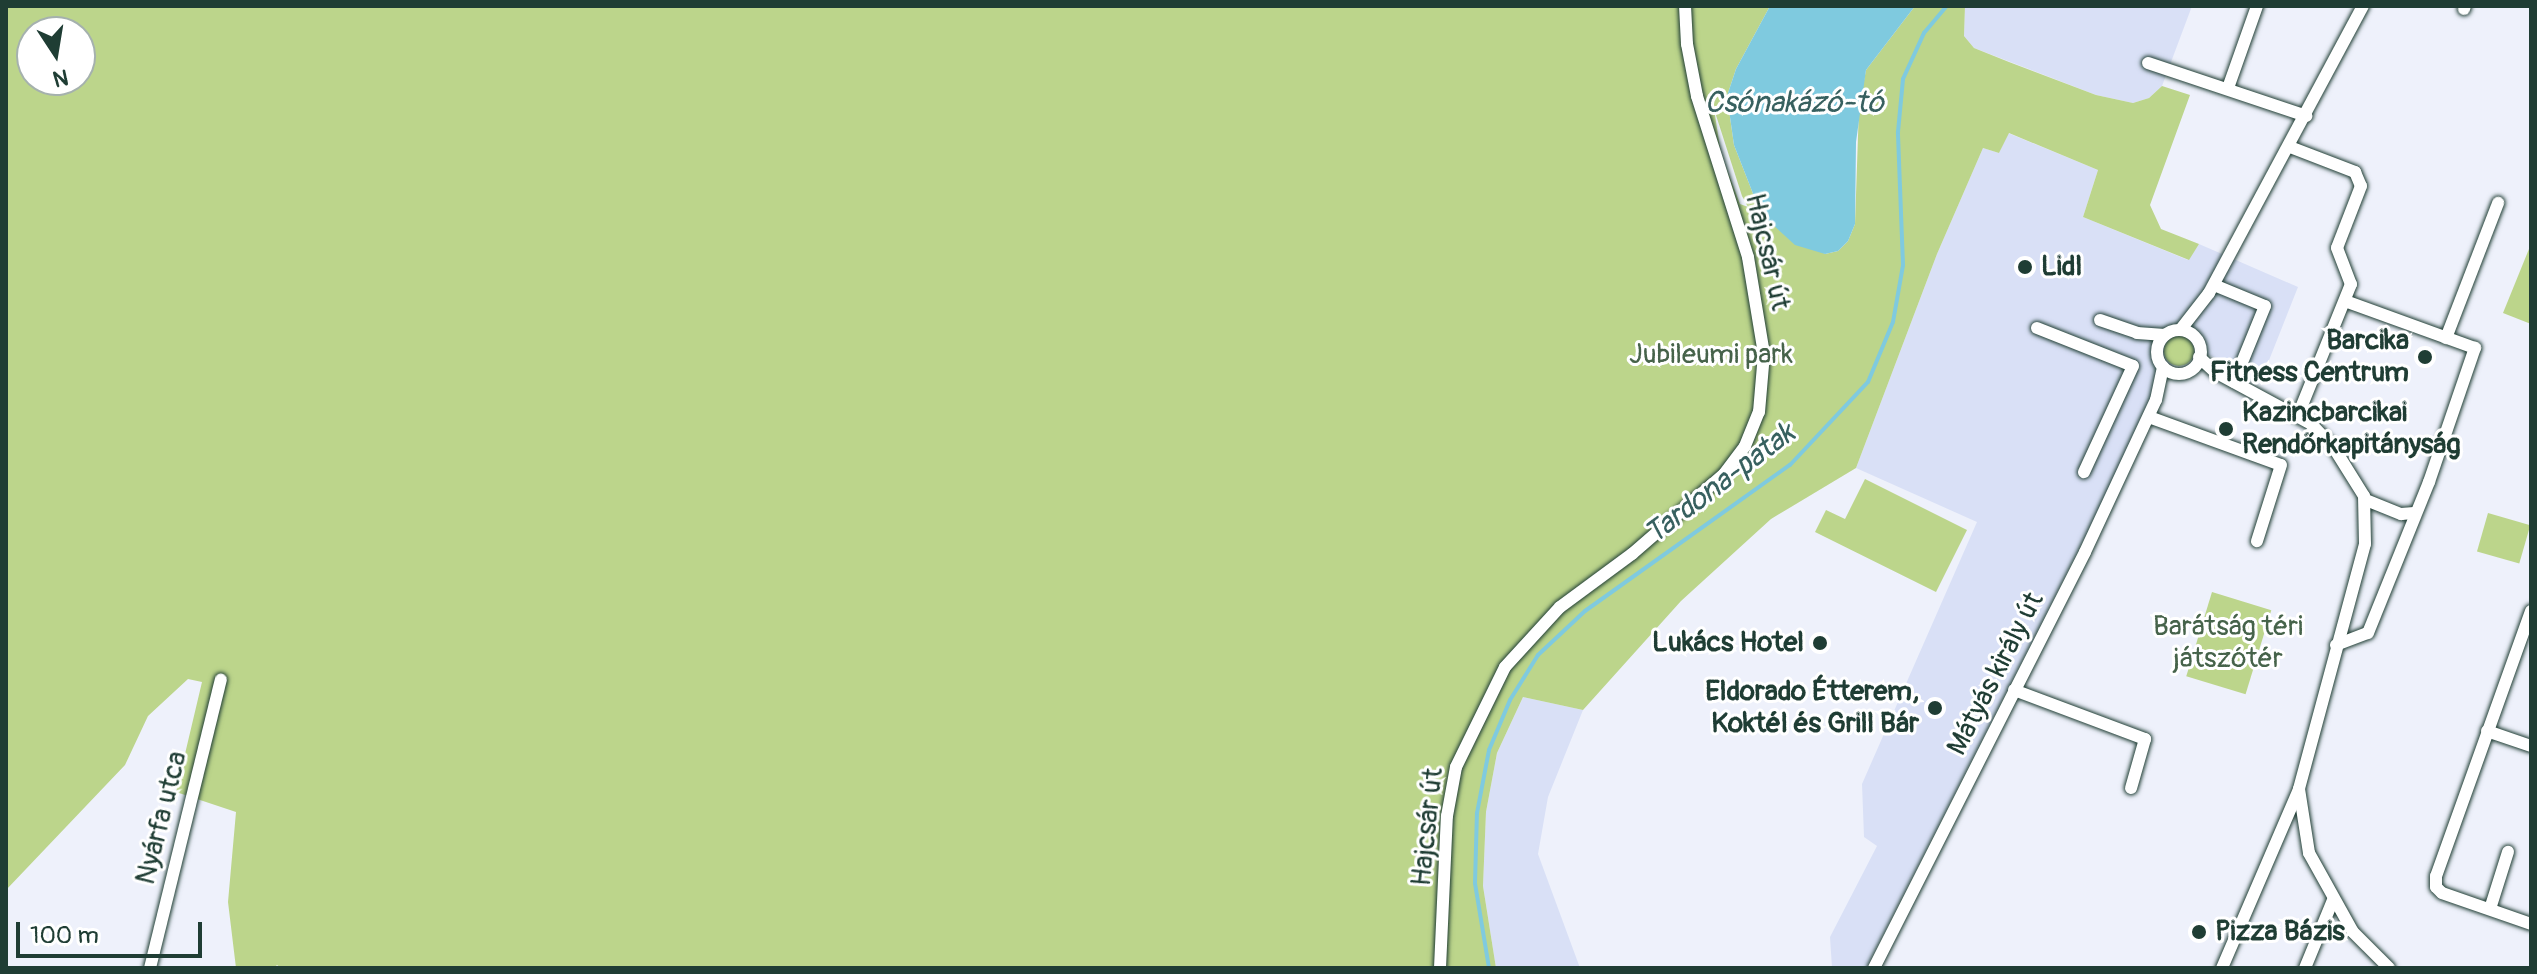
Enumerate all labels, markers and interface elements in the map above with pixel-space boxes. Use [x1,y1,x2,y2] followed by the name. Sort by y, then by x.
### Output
[16,16,96,96] north arrow
[50,62,71,93] text: N
[1704,85,1884,121] water label: Csónakázó-tó
[1737,190,1797,314] street label: Hajcsár út
[2041,250,2082,284] place label: Lidl
[2016,258,2034,276] marker: Lidl
[2210,324,2409,390] place label: Barcika Fitness Centrum
[1629,338,1793,372] park label: Jubileumi park
[2416,348,2434,366] marker: Barcika Fitness Centrum
[2242,396,2461,462] place label: Kazincbarcikai Rendőrkapitányság
[1638,416,1802,552] water label: Tardona-patak
[2217,420,2235,438] marker: Kazincbarcikai Rendőrkapitányság
[1941,587,2051,761] street label: Mátyás király út
[2153,610,2303,676] park label: Barátság téri játszótér
[1652,626,1804,660] place label: Lukács Hotel
[1811,634,1829,652] marker: Lukács Hotel
[1705,675,1919,741] place label: Eldorado Étterem, Koktél és Grill Bár
[1926,699,1944,717] marker: Eldorado Étterem, Koktél és Grill Bár
[129,748,195,888] street label: Nyárfa utca
[1405,766,1451,888] street label: Hajcsár út
[20,906,206,956] scale bar
[2215,915,2345,949] place label: Pizza Bázis
[30,921,99,950] text: 100 m
[2190,923,2208,941] marker: Pizza Bázis

